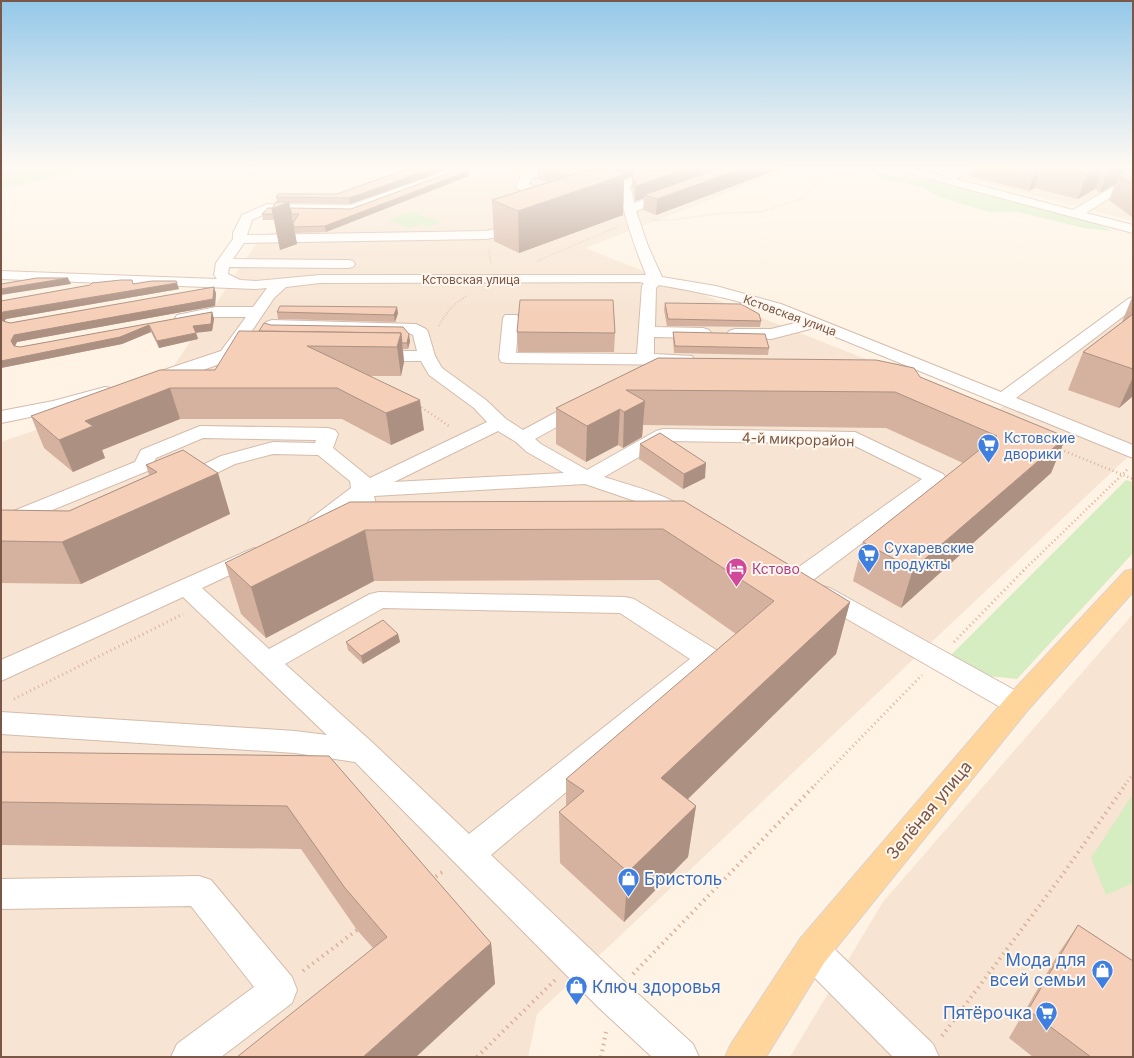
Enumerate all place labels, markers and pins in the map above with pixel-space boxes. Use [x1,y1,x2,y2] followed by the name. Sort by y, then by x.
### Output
[1004,429,1075,462] place label: Кстовские дворики
[976,432,1002,465] supermarket icon: Кстовские дворики
[884,539,974,572] place label: Сухаревские продукты
[855,542,881,575] supermarket icon: Сухаревские продукты
[723,555,749,588] hotel icon: Кстово
[752,560,800,577] place label: Кстово
[616,866,642,899] shop icon: Бристоль
[644,869,722,889] place label: Бристоль
[990,950,1086,990] place label: Мода для всей семьи
[1089,957,1115,990] shop icon: Мода для всей семьи
[563,974,589,1007] shop icon: Ключ здоровья
[592,977,721,997] place label: Ключ здоровья
[1034,1000,1060,1033] supermarket icon: Пятёрочка
[943,1003,1032,1023] place label: Пятёрочка

